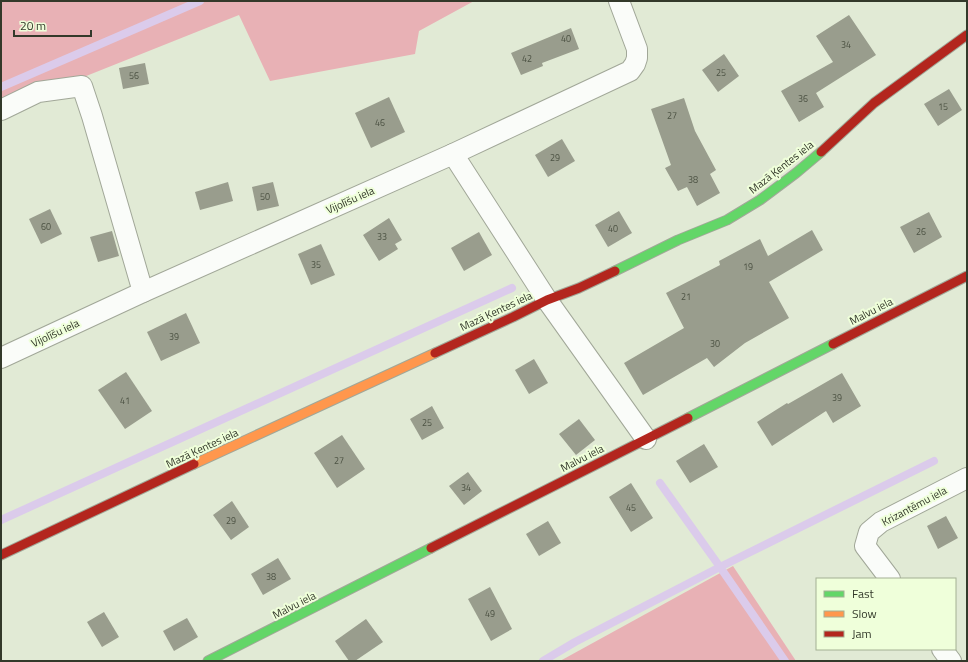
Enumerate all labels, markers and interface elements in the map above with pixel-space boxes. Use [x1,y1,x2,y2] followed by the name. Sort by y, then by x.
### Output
[14,12,91,38] scale bar
[20,16,46,35] text: 20 m
[561,32,571,45] house number: 40
[841,38,851,51] house number: 34
[522,52,532,65] house number: 42
[716,66,726,79] house number: 25
[129,69,139,82] house number: 56
[798,92,808,105] house number: 36
[938,100,948,113] house number: 15
[667,109,677,122] house number: 27
[375,116,385,129] house number: 46
[745,136,817,197] street label: Mazā Ķentes iela
[550,151,560,164] house number: 29
[688,173,698,186] house number: 38
[323,182,377,218] street label: Vijolīšu iela
[260,190,270,203] house number: 50
[41,220,51,233] house number: 60
[608,222,618,235] house number: 40
[916,225,926,238] house number: 26
[377,230,387,243] house number: 33
[311,258,321,271] house number: 35
[743,260,753,273] house number: 19
[457,287,535,335] street label: Mazā Ķentes iela
[681,290,691,303] house number: 21
[846,293,896,329] street label: Malvu iela
[28,315,82,351] street label: Vijolīšu iela
[169,330,179,343] house number: 39
[710,337,720,350] house number: 30
[832,391,842,404] house number: 39
[120,394,130,407] house number: 41
[422,416,432,429] house number: 25
[163,424,241,472] street label: Mazā Ķentes iela
[557,440,607,476] street label: Malvu iela
[334,454,344,467] house number: 27
[461,481,471,494] house number: 34
[879,482,950,530] street label: Krizantēmu iela
[626,501,636,514] house number: 45
[226,514,236,527] house number: 29
[266,570,276,583] house number: 38
[816,578,956,650] legend
[852,584,875,603] text: Fast
[269,587,319,623] street label: Malvu iela
[852,604,877,623] text: Slow
[485,607,495,620] house number: 49
[852,624,872,643] text: Jam

